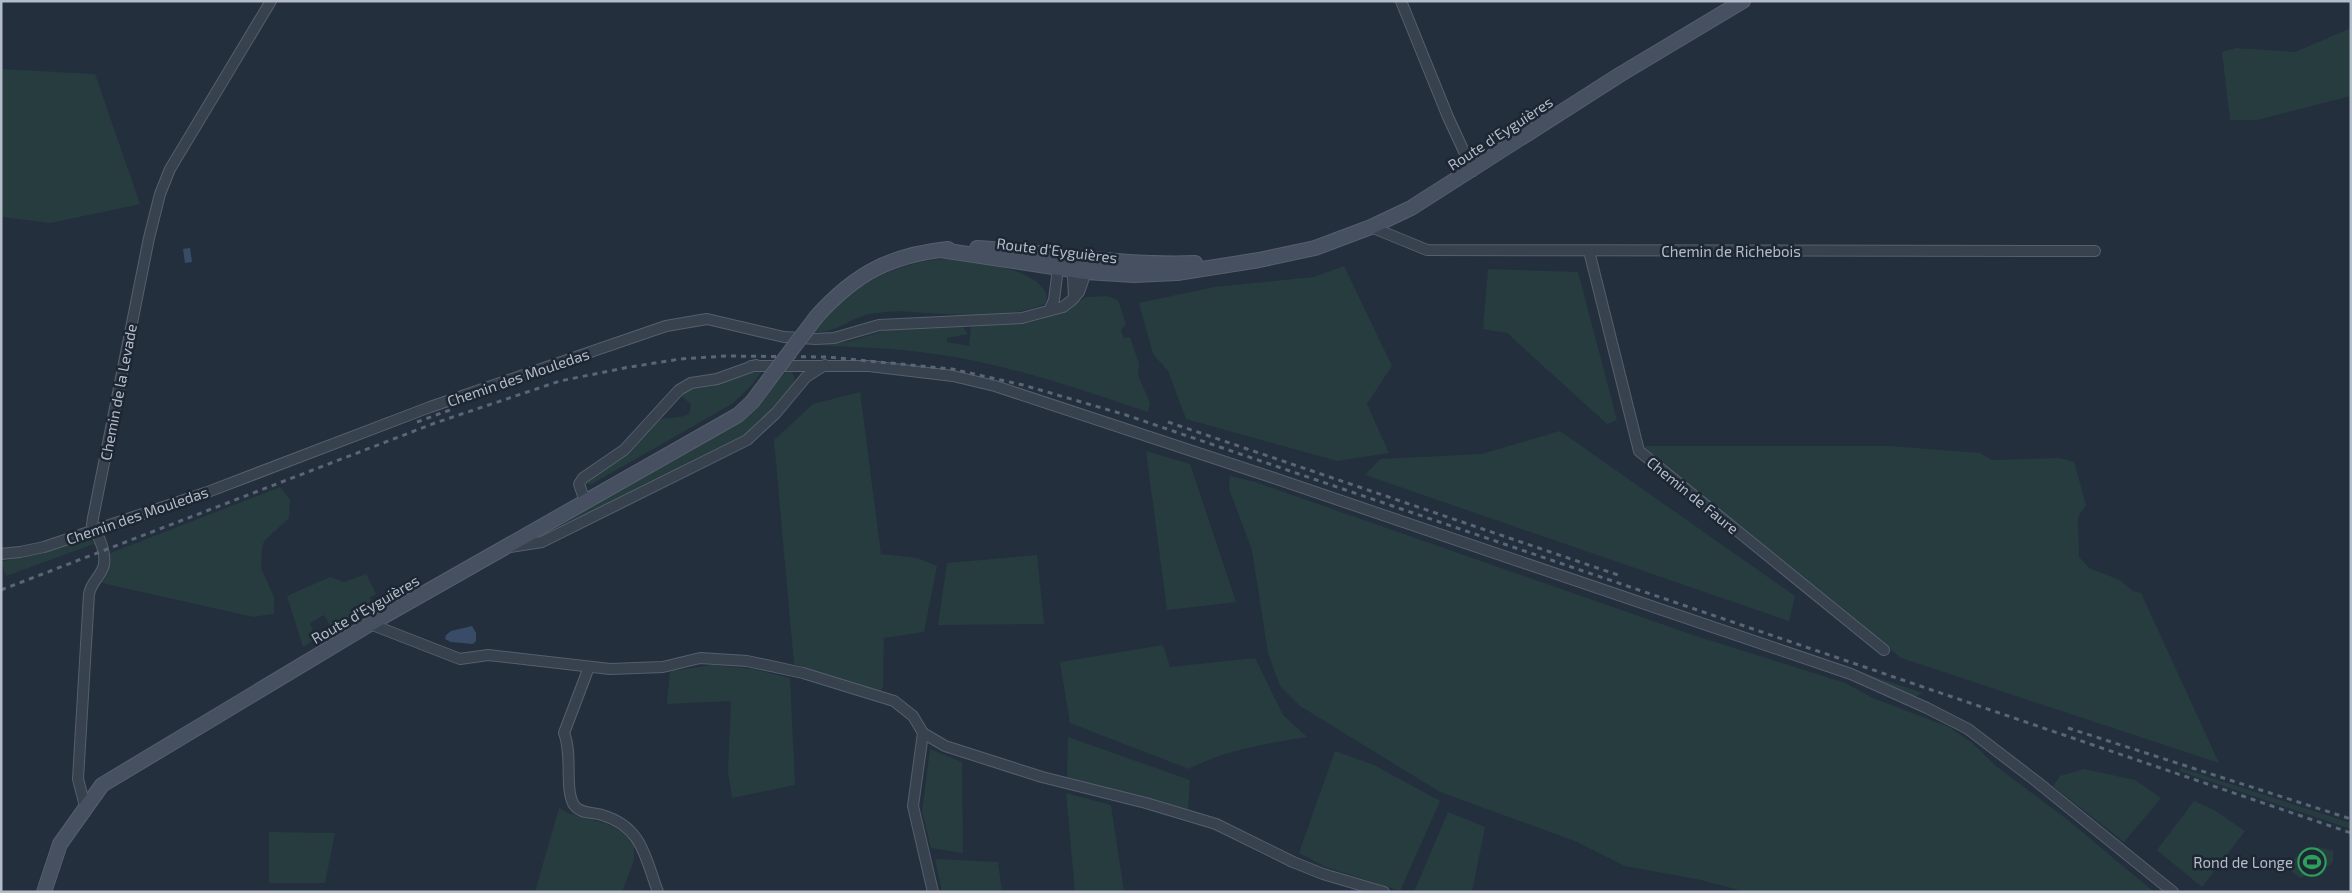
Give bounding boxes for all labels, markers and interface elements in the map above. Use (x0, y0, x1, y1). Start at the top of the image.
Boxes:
street label: Route d'Eyguières (1444, 92, 1556, 174)
street label: Route d'Eyguières (996, 234, 1118, 266)
street label: Chemin de Richebois (1661, 242, 1801, 260)
street label: Chemin de la Levade (96, 322, 140, 462)
street label: Chemin des Mouledas (445, 344, 591, 410)
street label: Chemin de Faure (1644, 453, 1742, 537)
street label: Chemin des Mouledas (64, 482, 210, 548)
street label: Route d'Eyguières (308, 571, 422, 647)
sports icon: Rond de Longe (2297, 847, 2327, 877)
place label: Rond de Longe (2193, 853, 2293, 871)

